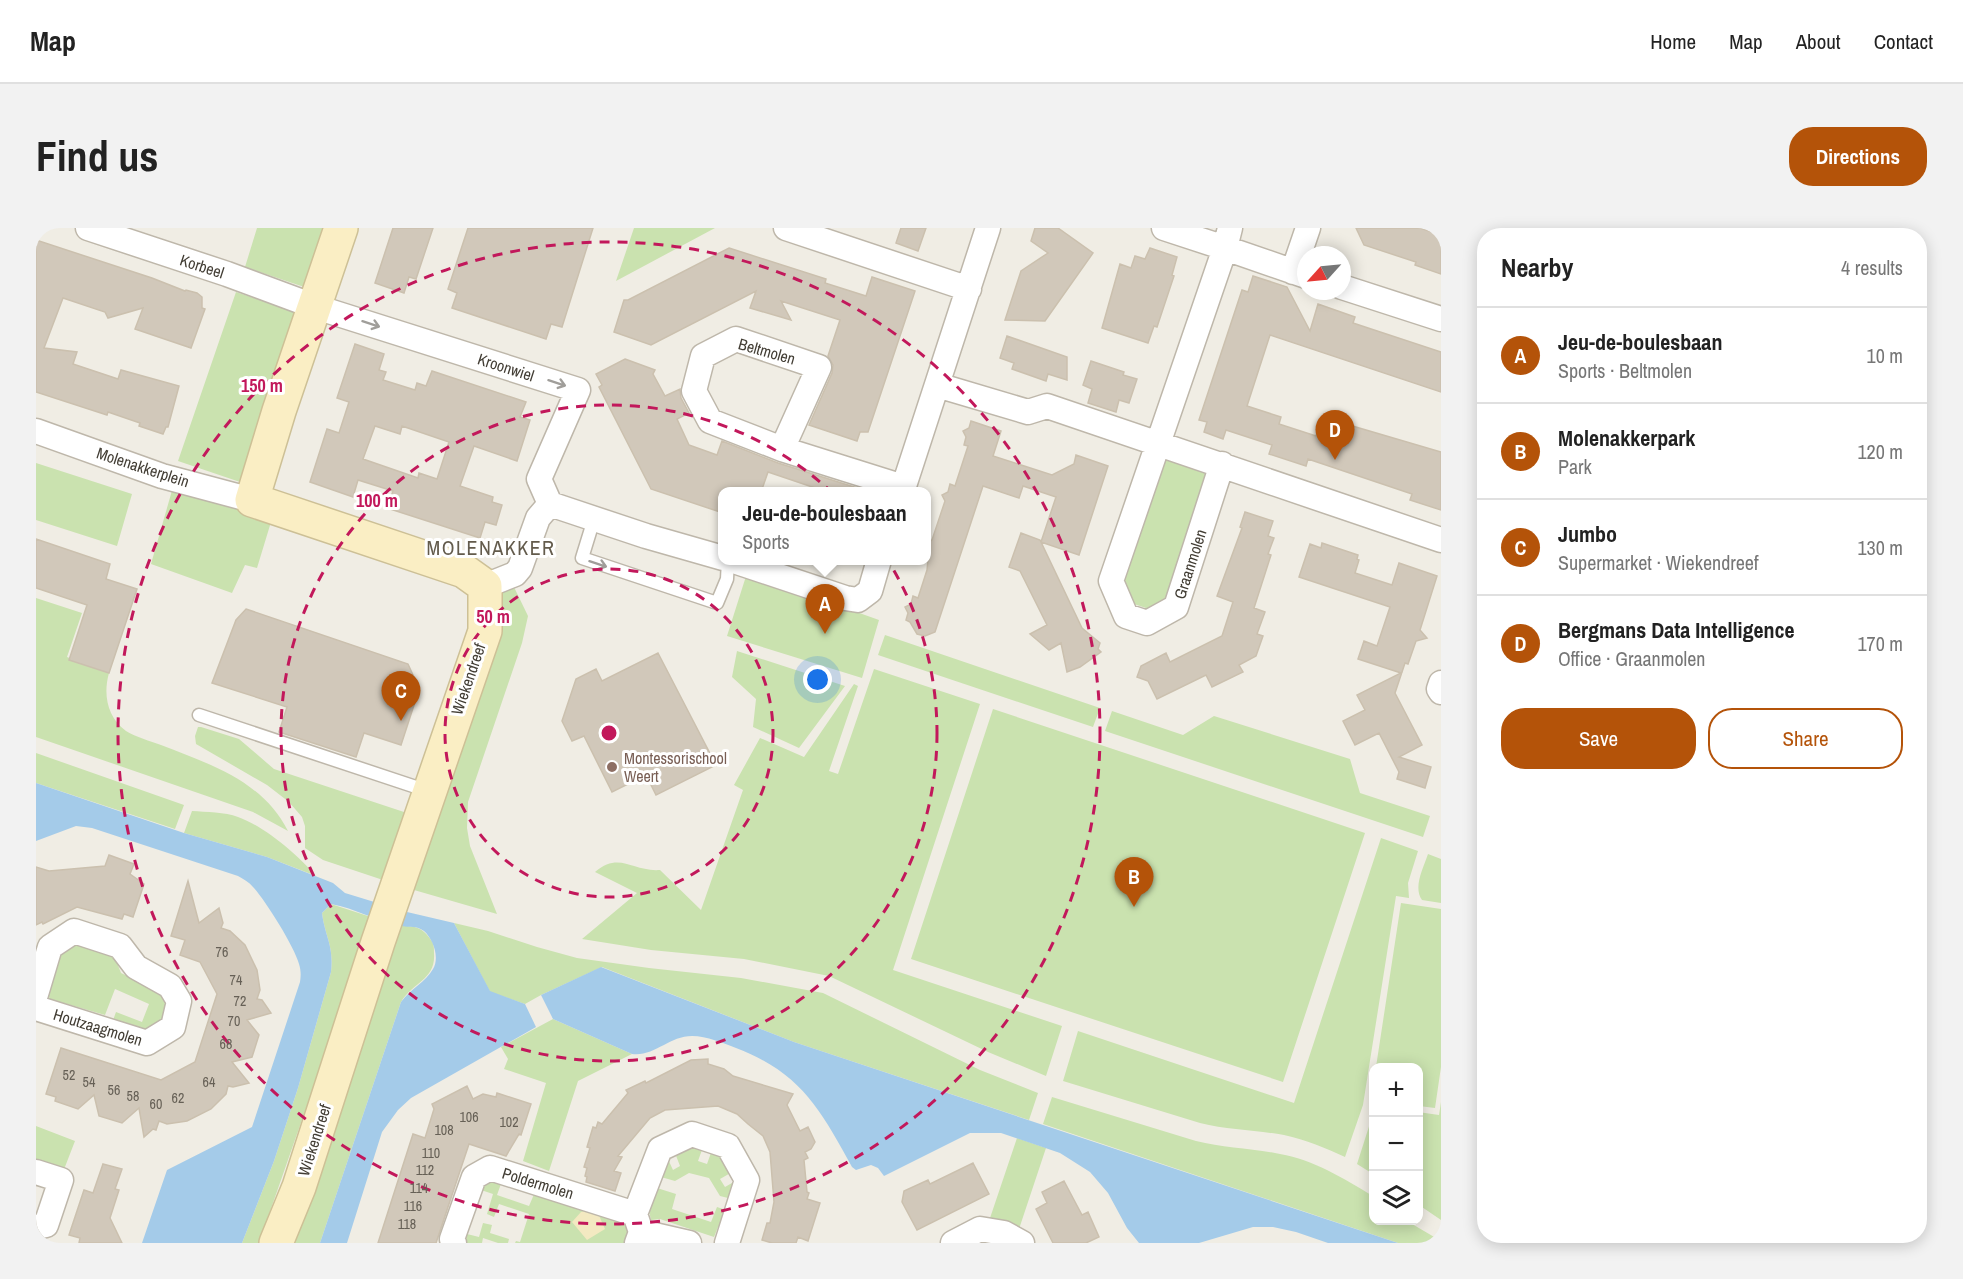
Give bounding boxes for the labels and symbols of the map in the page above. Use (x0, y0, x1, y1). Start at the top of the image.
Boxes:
north arrow (1297, 246, 1351, 300)
street label: Korbeel (177, 249, 227, 283)
one-way arrow (361, 319, 380, 330)
street label: Beltmolen (736, 332, 798, 370)
street label: Kroonwiel (475, 348, 537, 387)
text: 150 m (241, 373, 283, 398)
one-way arrow (547, 379, 566, 390)
pin: D (1316, 410, 1354, 460)
street label: Molenakkerplein (94, 442, 192, 492)
text: 100 m (356, 488, 398, 513)
street label: Graanmolen (1168, 526, 1212, 602)
district label: MOLENAKKER (427, 534, 555, 561)
one-way arrow (588, 559, 607, 570)
pin: A (806, 584, 844, 634)
text: 50 m (476, 604, 510, 629)
street label: Wiekendreef (445, 640, 491, 718)
your location (803, 665, 832, 694)
pin: C (382, 672, 421, 721)
centre of rings (599, 723, 619, 743)
place label: Montessorischool Weert (624, 747, 727, 787)
marker: Montessorischool Weert (605, 760, 619, 774)
pin: B (1114, 858, 1154, 907)
house number: 76 (216, 943, 228, 961)
house number: 74 (230, 971, 243, 989)
house number: 72 (234, 992, 246, 1010)
street label: Houtzaagmolen (51, 1003, 145, 1051)
house number: 70 (228, 1012, 240, 1030)
house number: 68 (220, 1035, 232, 1053)
house number: 52 (63, 1066, 75, 1084)
house number: 54 (83, 1073, 96, 1091)
house number: 64 (203, 1073, 216, 1091)
house number: 56 (108, 1081, 120, 1099)
house number: 58 (127, 1087, 139, 1105)
house number: 62 (172, 1089, 184, 1107)
house number: 60 (150, 1095, 162, 1113)
street label: Wiekendreef (292, 1101, 336, 1179)
house number: 106 (459, 1108, 479, 1126)
house number: 102 (499, 1113, 519, 1131)
house number: 108 (434, 1121, 454, 1139)
house number: 110 (422, 1144, 440, 1162)
house number: 112 (416, 1161, 434, 1179)
street label: Poldermolen (500, 1162, 576, 1204)
house number: 114 (410, 1179, 429, 1197)
house number: 116 (404, 1197, 422, 1215)
house number: 118 (398, 1215, 416, 1233)

